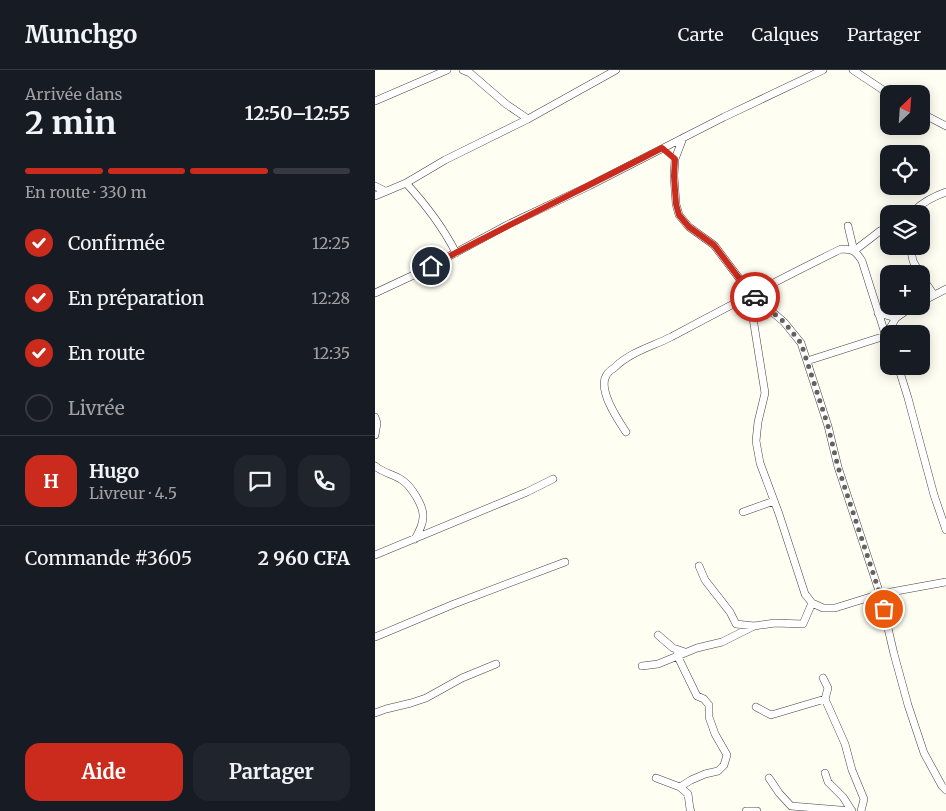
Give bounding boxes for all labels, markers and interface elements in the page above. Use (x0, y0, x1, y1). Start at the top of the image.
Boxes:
text: Munchgo (25, 19, 137, 50)
text: Carte (678, 23, 724, 46)
text: Calques (752, 23, 819, 46)
text: Partager (847, 23, 921, 46)
text: Arrivée dans (25, 84, 122, 104)
north arrow (880, 85, 930, 135)
map controls (880, 85, 930, 375)
text: 12:50–12:55 (245, 101, 350, 125)
text: 2 min (25, 103, 116, 143)
button: locate (880, 145, 930, 195)
text: En route · 330 m (25, 182, 147, 202)
button: layers (880, 205, 930, 255)
icon: check (25, 229, 53, 257)
text: Confirmée (68, 231, 165, 255)
text: 12:25 (312, 233, 350, 253)
pin (410, 245, 452, 287)
icon: home (417, 252, 445, 280)
button: + (880, 265, 930, 315)
courier (730, 272, 780, 322)
icon: car (741, 283, 769, 311)
icon: check (25, 284, 53, 312)
text: En préparation (68, 286, 204, 310)
text: 12:28 (311, 288, 350, 308)
button: − (880, 325, 930, 375)
icon: check (25, 339, 53, 367)
text: En route (68, 341, 145, 365)
text: 12:35 (313, 343, 350, 363)
text: Livrée (68, 396, 125, 420)
button: chat (234, 455, 286, 507)
button: phone (298, 455, 350, 507)
text: Hugo (89, 459, 139, 483)
text: H (43, 469, 59, 493)
text: Livreur · 4.5 (89, 483, 177, 503)
text: Commande #3605 (25, 546, 192, 570)
text: 2 960 CFA (258, 546, 350, 570)
pin (863, 588, 905, 630)
icon: bag (870, 595, 898, 623)
button: Aide (25, 743, 183, 801)
button: Partager (193, 743, 350, 801)

